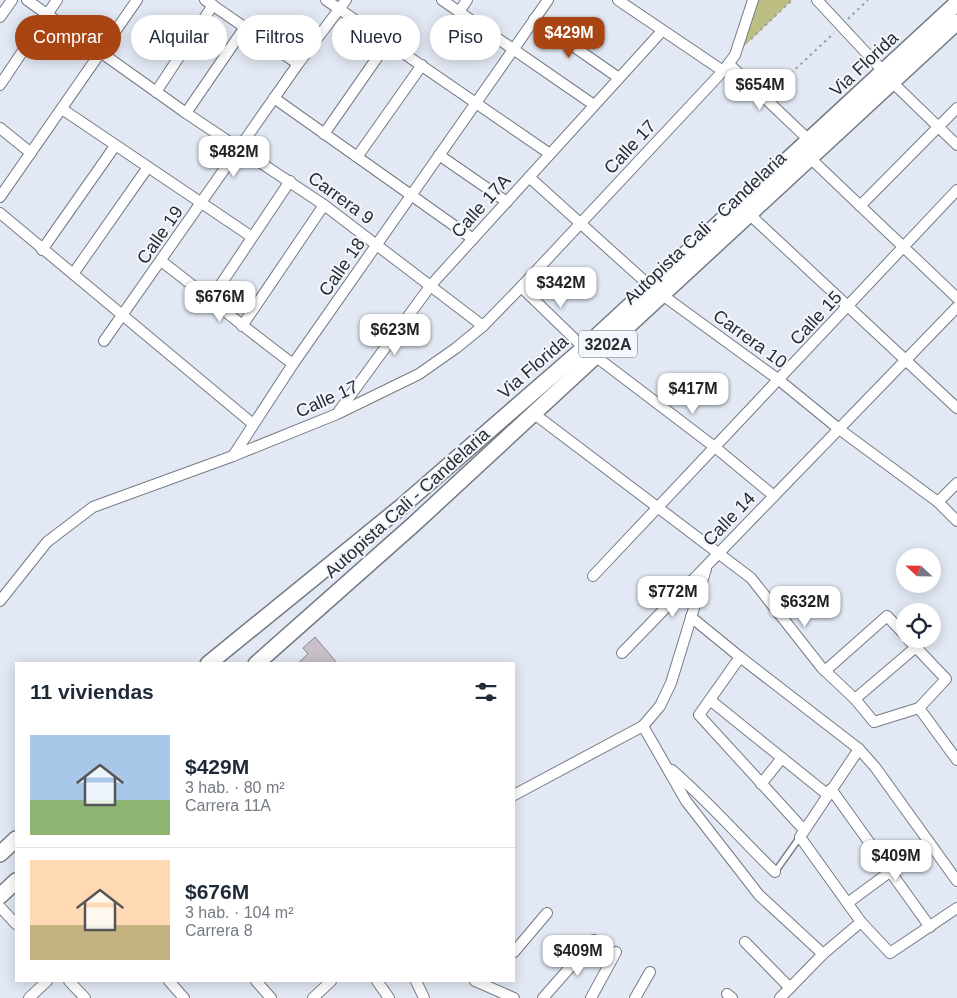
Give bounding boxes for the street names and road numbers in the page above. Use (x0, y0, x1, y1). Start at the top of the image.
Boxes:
street label: Via Florida (826, 27, 903, 101)
street label: Calle 17 (600, 116, 660, 178)
street label: Autopista Cali - Candelaria (620, 147, 791, 308)
street label: Carrera 9 (304, 168, 378, 228)
street label: Calle 17A (447, 170, 515, 242)
street label: Calle 19 (133, 202, 187, 268)
street label: Calle 18 (315, 234, 369, 300)
street label: Calle 15 (786, 287, 846, 349)
street label: Carrera 10 (709, 306, 791, 372)
road number: 3202A (579, 330, 637, 358)
street label: Via Florida (494, 331, 573, 403)
street label: Calle 17 (293, 376, 361, 422)
street label: Autopista Cali - Candelaria (321, 423, 494, 582)
street label: Calle 14 (699, 488, 759, 550)

